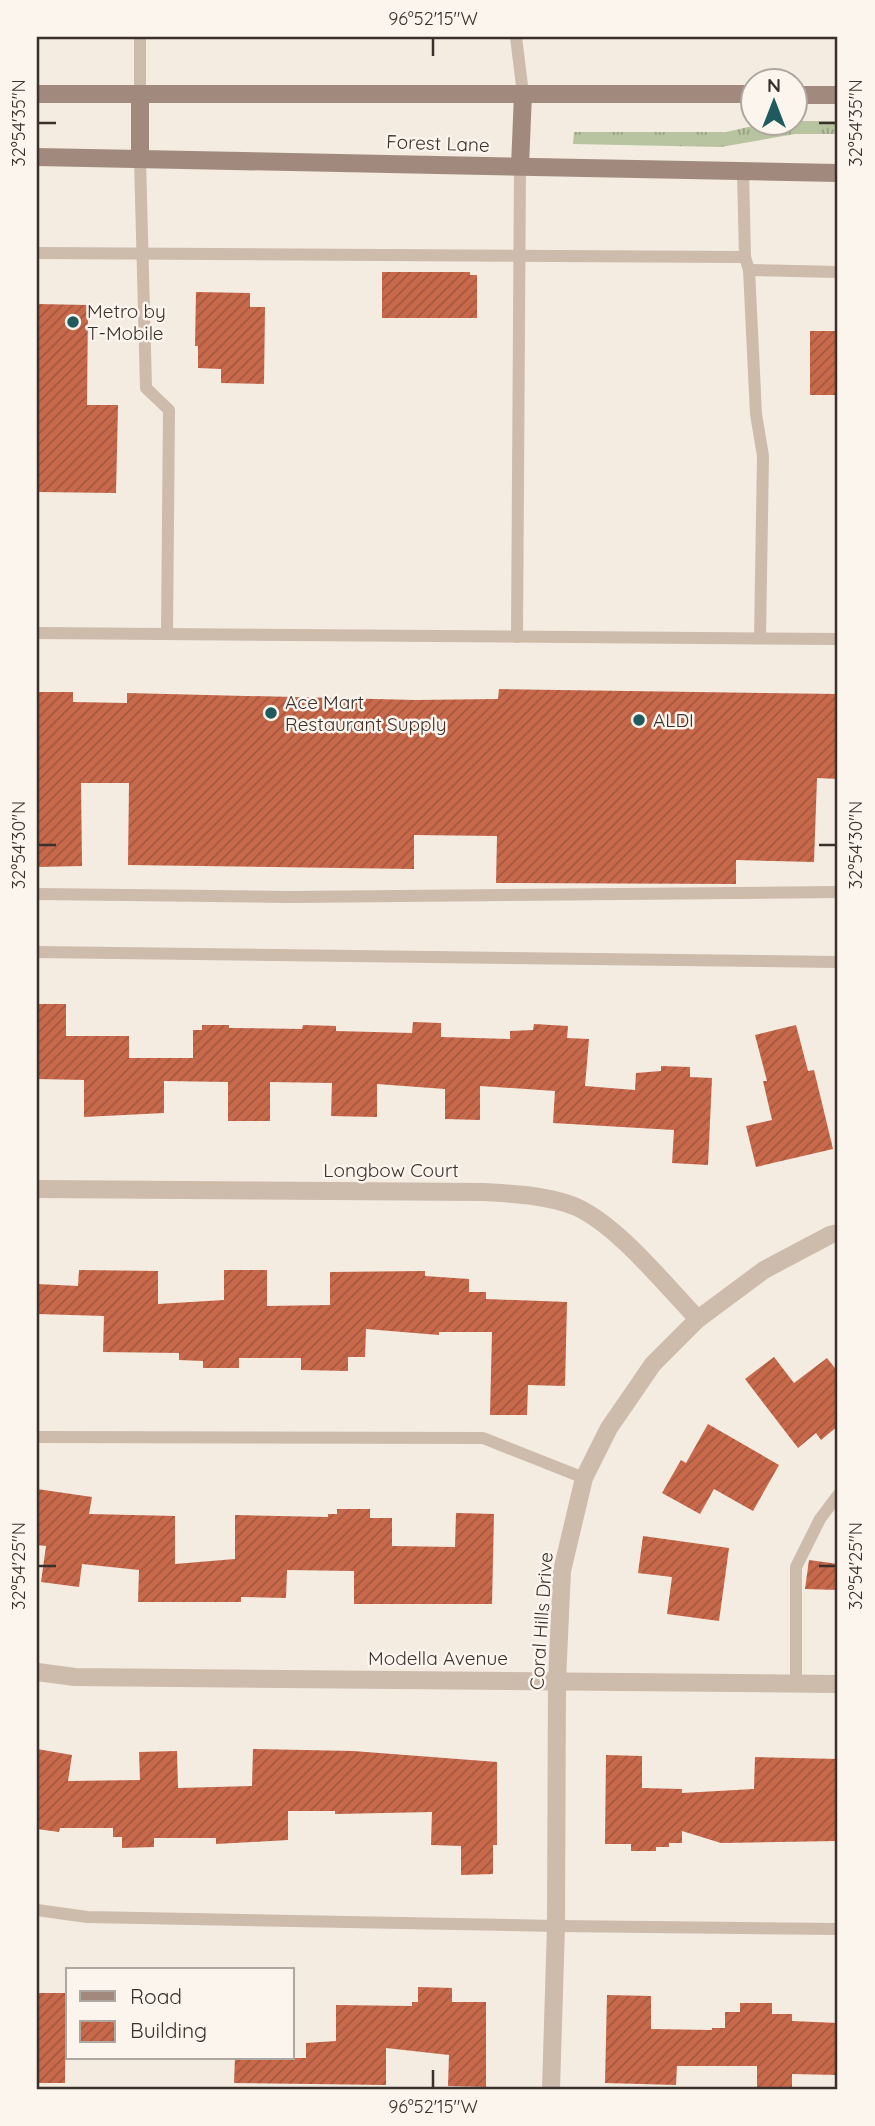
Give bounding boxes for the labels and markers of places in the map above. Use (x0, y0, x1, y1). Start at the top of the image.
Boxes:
place label: Metro by T-Mobile (87, 299, 166, 345)
marker: Metro by T-Mobile (65, 314, 81, 330)
place label: Ace Mart Restaurant Supply (285, 690, 446, 736)
marker: Ace Mart Restaurant Supply (263, 705, 279, 721)
place label: ALDI (653, 708, 694, 732)
marker: ALDI (631, 712, 647, 728)

